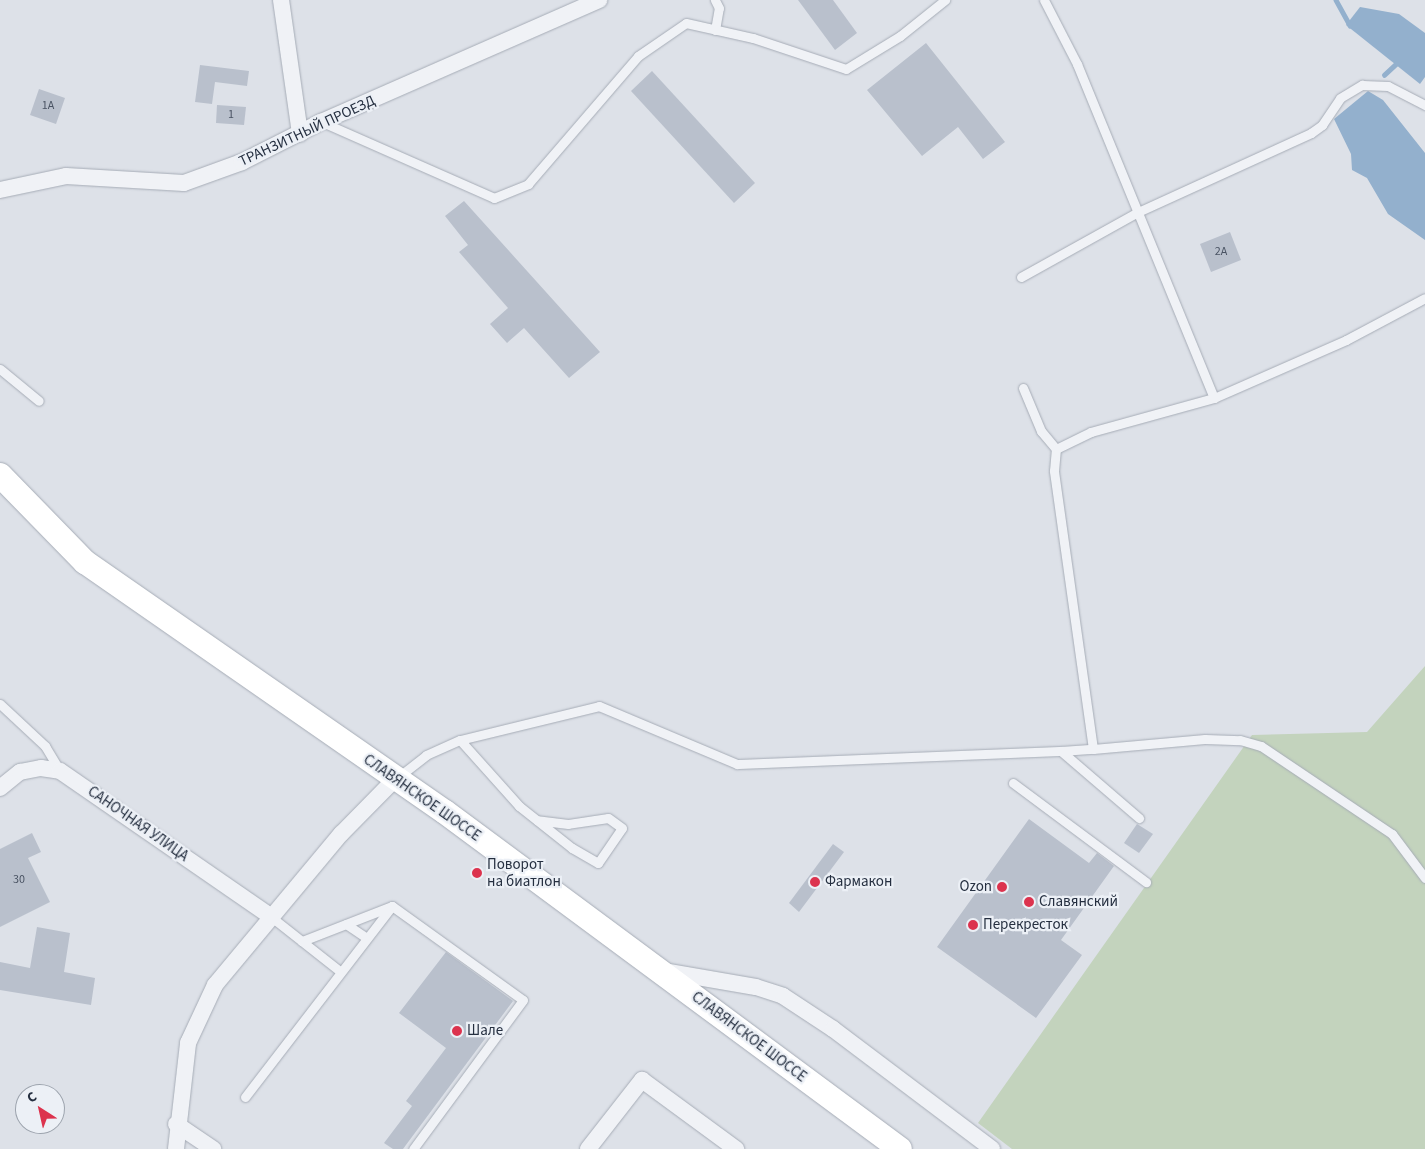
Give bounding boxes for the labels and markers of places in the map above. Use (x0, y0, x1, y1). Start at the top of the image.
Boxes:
place label: Поворот на биатлон (487, 855, 561, 890)
marker: Поворот на биатлон (471, 867, 483, 879)
place label: Фармакон (825, 873, 892, 891)
marker: Фармакон (809, 876, 821, 888)
place label: Ozon (960, 878, 992, 896)
marker: Ozon (996, 881, 1008, 893)
place label: Славянский (1039, 893, 1118, 911)
marker: Славянский (1023, 896, 1035, 908)
place label: Перекресток (983, 916, 1068, 934)
marker: Перекресток (967, 919, 979, 931)
place label: Шале (467, 1022, 503, 1040)
marker: Шале (451, 1025, 463, 1037)

